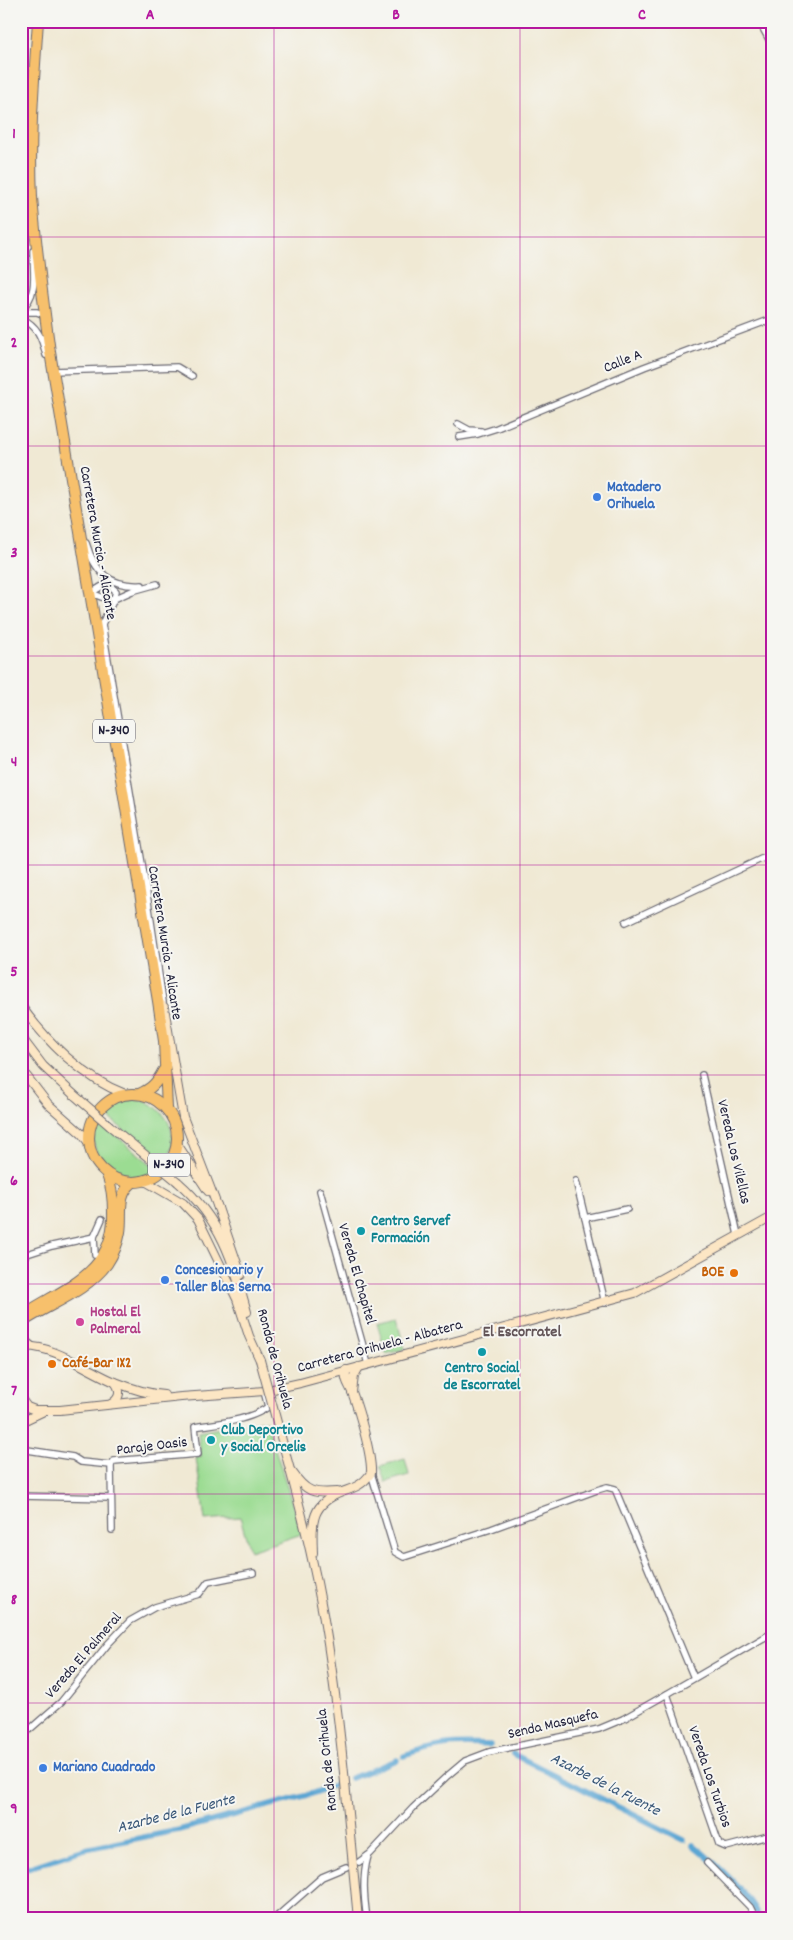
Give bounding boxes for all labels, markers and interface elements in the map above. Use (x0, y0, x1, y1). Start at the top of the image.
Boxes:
text: A (146, 4, 155, 27)
text: B (392, 4, 400, 27)
text: C (638, 4, 646, 27)
text: 1 (12, 123, 16, 146)
text: 2 (11, 332, 18, 355)
street label: Calle A (600, 344, 646, 380)
street label: Carretera Murcia - Alicante (73, 464, 121, 622)
place label: Matadero Orihuela (607, 477, 662, 516)
marker: Matadero Orihuela (591, 491, 603, 503)
text: 3 (10, 542, 18, 565)
road number: N-340 (93, 719, 135, 742)
text: 4 (11, 751, 17, 774)
street label: Carretera Murcia - Alicante (141, 864, 187, 1022)
text: 5 (10, 961, 18, 984)
street label: Vereda Los Vilellas (710, 1098, 756, 1206)
road number: N-340 (148, 1154, 190, 1176)
text: 6 (10, 1170, 18, 1193)
place label: Centro Servef Formación (371, 1211, 451, 1250)
street label: Vereda El Chapitel (331, 1221, 381, 1327)
marker: Centro Servef Formación (355, 1225, 367, 1237)
place label: Concesionario y Taller Blas Serna (175, 1260, 272, 1299)
place label: BOE (701, 1262, 724, 1284)
marker: BOE (728, 1267, 740, 1279)
marker: Concesionario y Taller Blas Serna (159, 1274, 171, 1286)
place label: Hostal El Palmeral (90, 1302, 141, 1341)
street label: Ronda de Orihuela (250, 1306, 298, 1412)
street label: Carretera Orihuela - Albatera (295, 1314, 466, 1380)
marker: Hostal El Palmeral (74, 1316, 86, 1328)
district label: El Escorratel (483, 1321, 561, 1344)
marker: Centro Social de Escorratel (476, 1346, 488, 1358)
place label: Café-Bar 1X2 (62, 1353, 132, 1375)
marker: Café-Bar 1X2 (46, 1358, 58, 1370)
place label: Centro Social de Escorratel (444, 1358, 521, 1397)
text: 7 (11, 1380, 17, 1403)
place label: Club Deportivo y Social Orcelis (221, 1420, 306, 1459)
street label: Paraje Oasis (115, 1432, 189, 1462)
marker: Club Deportivo y Social Orcelis (205, 1434, 217, 1446)
text: 8 (11, 1589, 18, 1612)
street label: Vereda El Palmeral (40, 1608, 128, 1704)
street label: Senda Masquefa (506, 1704, 601, 1746)
street label: Ronda de Orihuela (312, 1707, 344, 1812)
street label: Vereda Los Turbios (681, 1723, 737, 1831)
water label: Azarbe de la Fuente (546, 1747, 665, 1823)
place label: Mariano Cuadrado (53, 1757, 156, 1779)
marker: Mariano Cuadrado (37, 1762, 49, 1774)
water label: Azarbe de la Fuente (115, 1788, 238, 1840)
text: 9 (10, 1798, 18, 1821)

